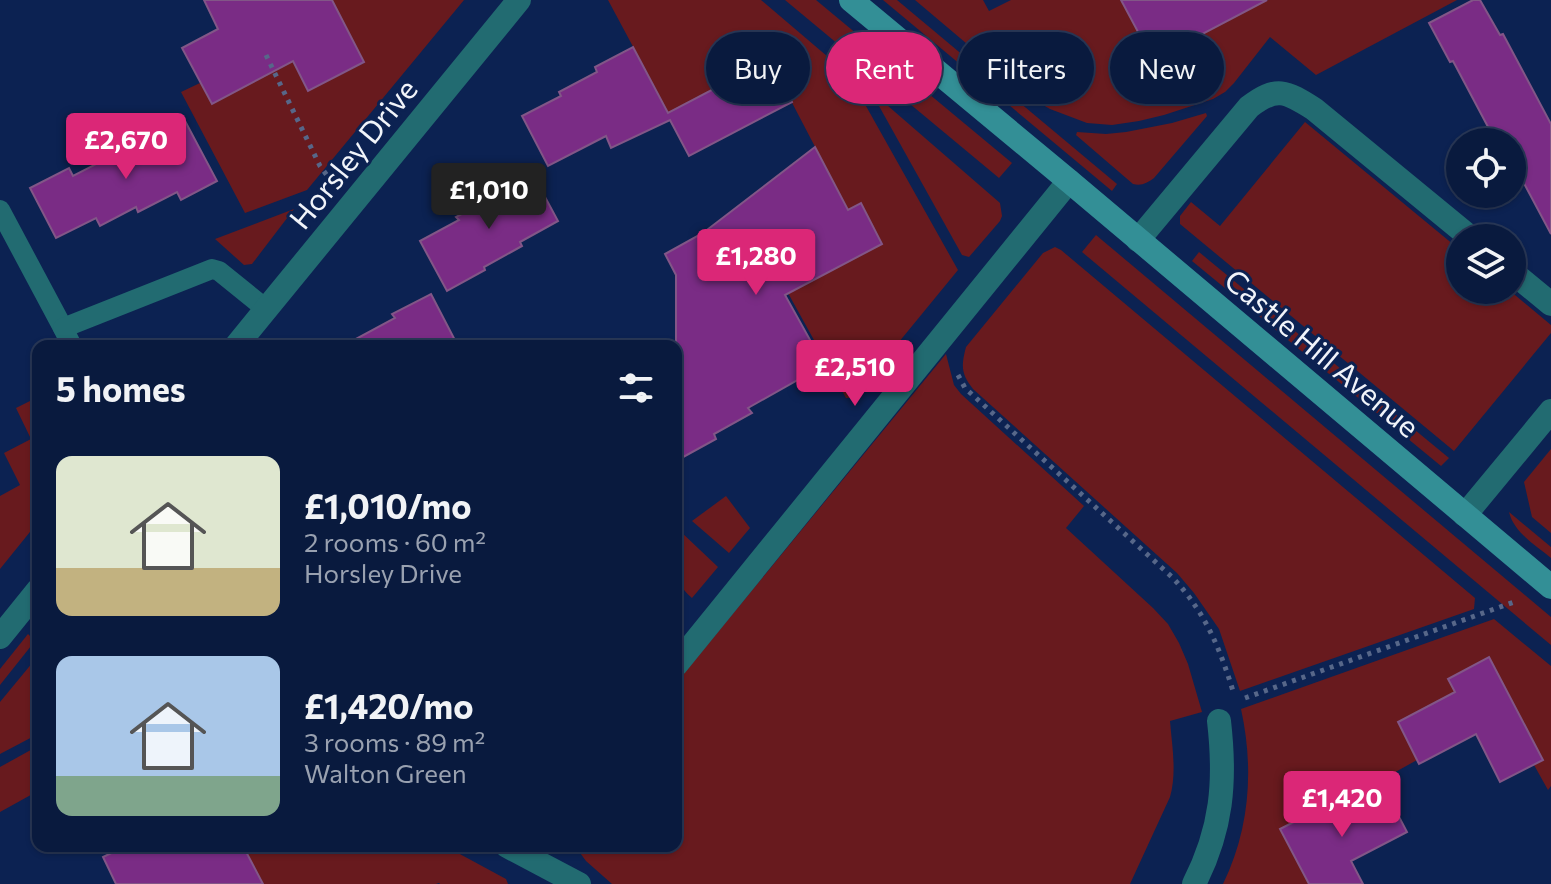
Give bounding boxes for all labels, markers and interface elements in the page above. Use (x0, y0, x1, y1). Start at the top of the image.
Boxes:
chip: Buy (706, 32, 810, 104)
chip: Rent (826, 32, 942, 104)
chip: Filters (958, 32, 1094, 104)
chip: New (1110, 32, 1224, 104)
street label: Horsley Drive (280, 71, 424, 235)
pin: £2,670 (61, 113, 191, 181)
text: £2,670 (84, 123, 168, 154)
map controls (1446, 128, 1526, 304)
button: locate (1446, 128, 1526, 208)
pin: £1,010 (424, 163, 554, 231)
text: £1,010 (449, 173, 529, 204)
button: layers (1446, 224, 1526, 304)
pin: £1,280 (691, 229, 821, 297)
text: £1,280 (715, 239, 797, 270)
street label: Castle Hill Avenue (1218, 260, 1428, 444)
pin: £2,510 (790, 340, 920, 408)
text: £2,510 (814, 350, 896, 381)
icon: filters (614, 366, 658, 410)
text: 5 homes (56, 367, 186, 409)
text: £1,010/mo (304, 484, 472, 526)
icon: home (120, 488, 216, 584)
text: 2 rooms · 60 m² (304, 526, 486, 557)
text: Horsley Drive (304, 557, 462, 588)
text: £1,420/mo (304, 684, 473, 726)
icon: home (120, 688, 216, 784)
text: 3 rooms · 89 m² (304, 726, 485, 757)
text: Walton Green (304, 757, 467, 788)
pin: £1,420 (1277, 771, 1407, 839)
text: £1,420 (1302, 781, 1382, 812)

